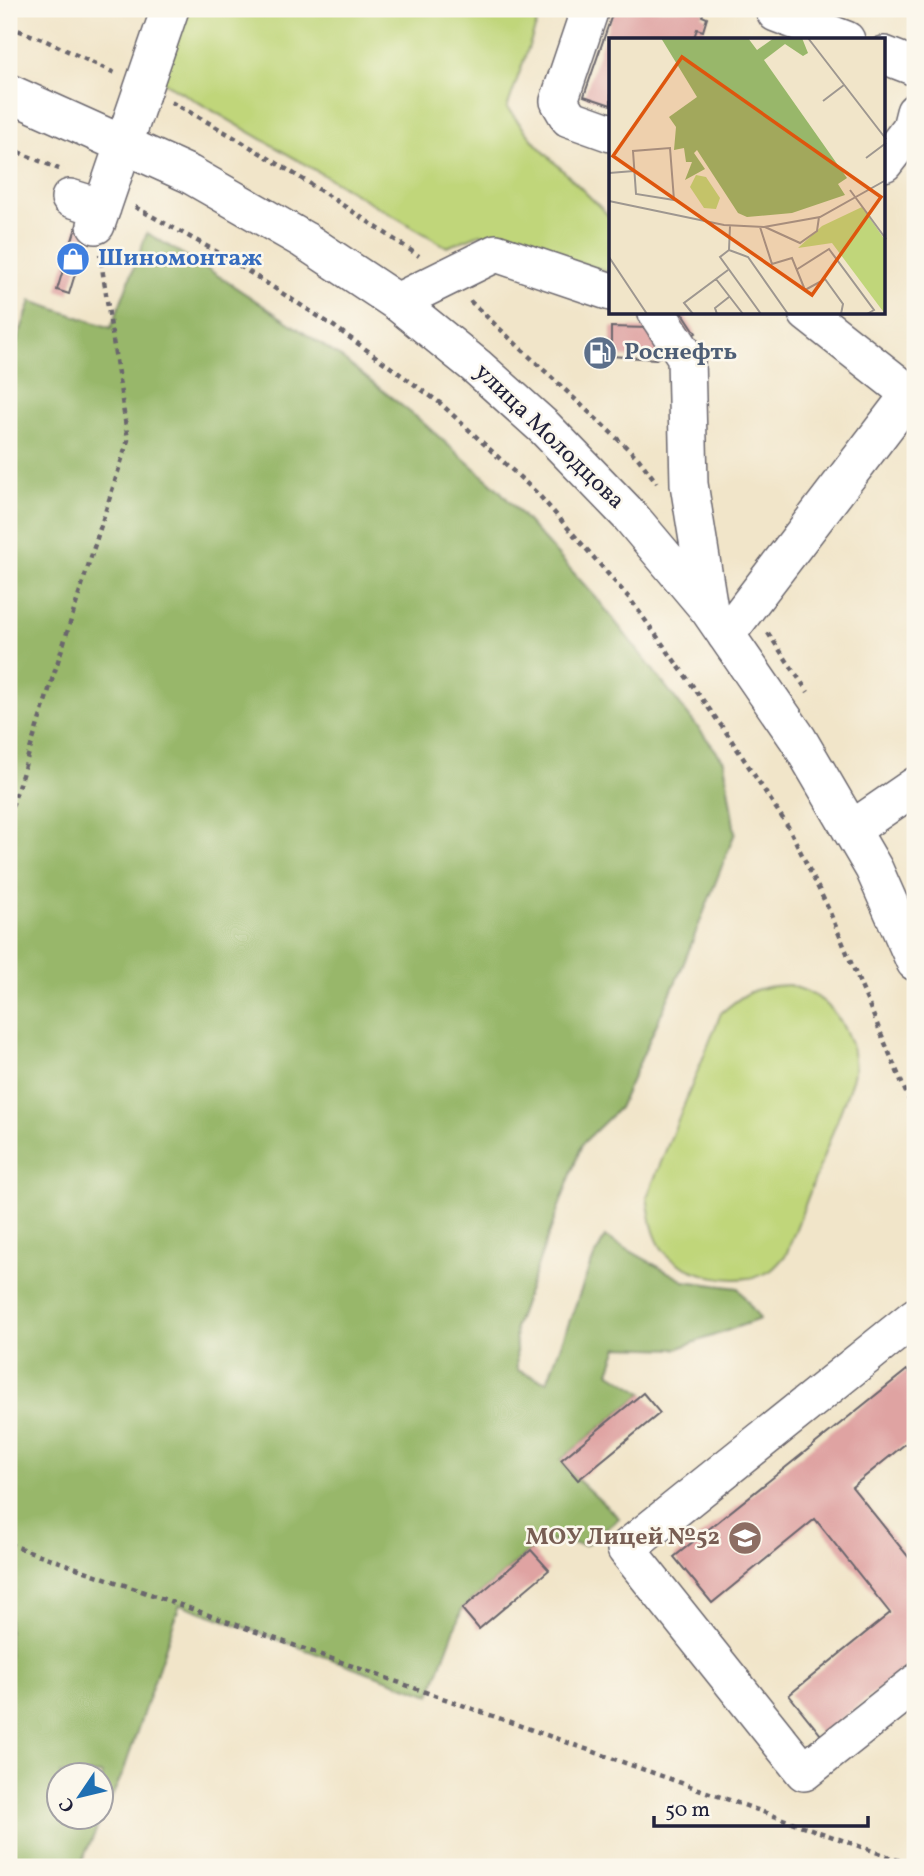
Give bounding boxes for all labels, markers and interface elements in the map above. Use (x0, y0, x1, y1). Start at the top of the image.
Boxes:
inset map (609, 38, 886, 315)
shop icon: Шиномонтаж (54, 240, 92, 278)
place label: Шиномонтаж (98, 242, 262, 276)
fuel station icon: Роснефть (581, 334, 619, 372)
place label: Роснефть (624, 336, 737, 370)
street label: улица Молодцова (466, 356, 632, 518)
school or university icon: МОУ Лицей №52 (726, 1519, 764, 1557)
place label: МОУ Лицей №52 (525, 1521, 720, 1555)
north arrow (46, 1760, 116, 1830)
scale bar (654, 1785, 868, 1829)
text: С (54, 1792, 82, 1817)
text: 50 m (665, 1796, 710, 1825)

